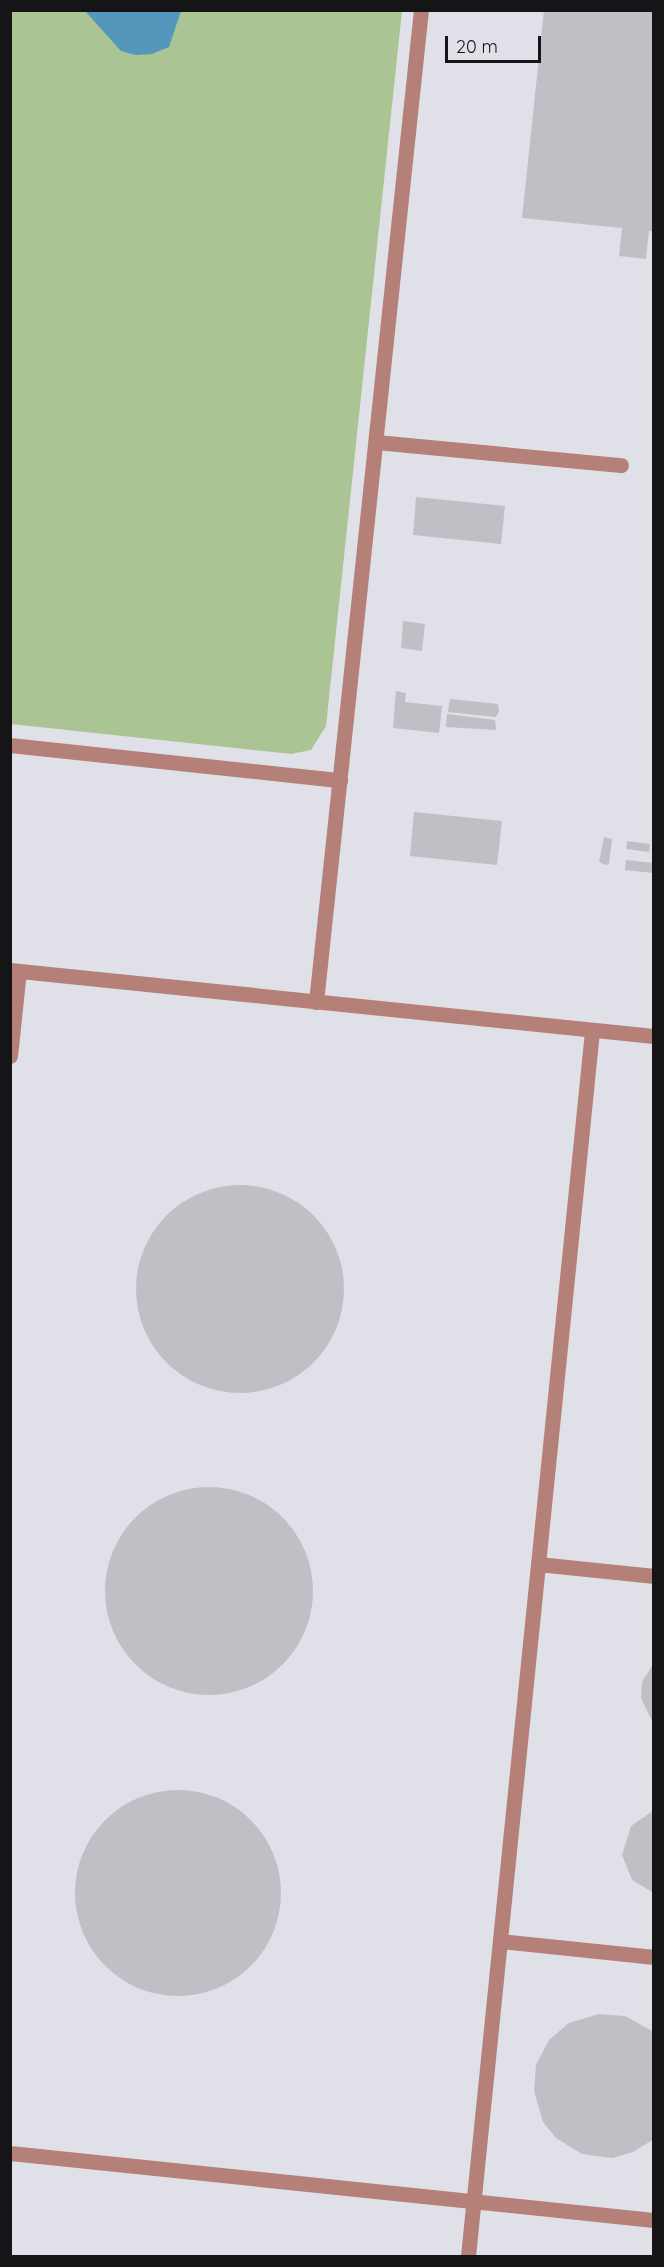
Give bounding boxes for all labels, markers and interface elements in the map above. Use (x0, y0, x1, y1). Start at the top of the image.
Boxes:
scale bar (448, 24, 544, 62)
text: 20 m (456, 35, 498, 58)

